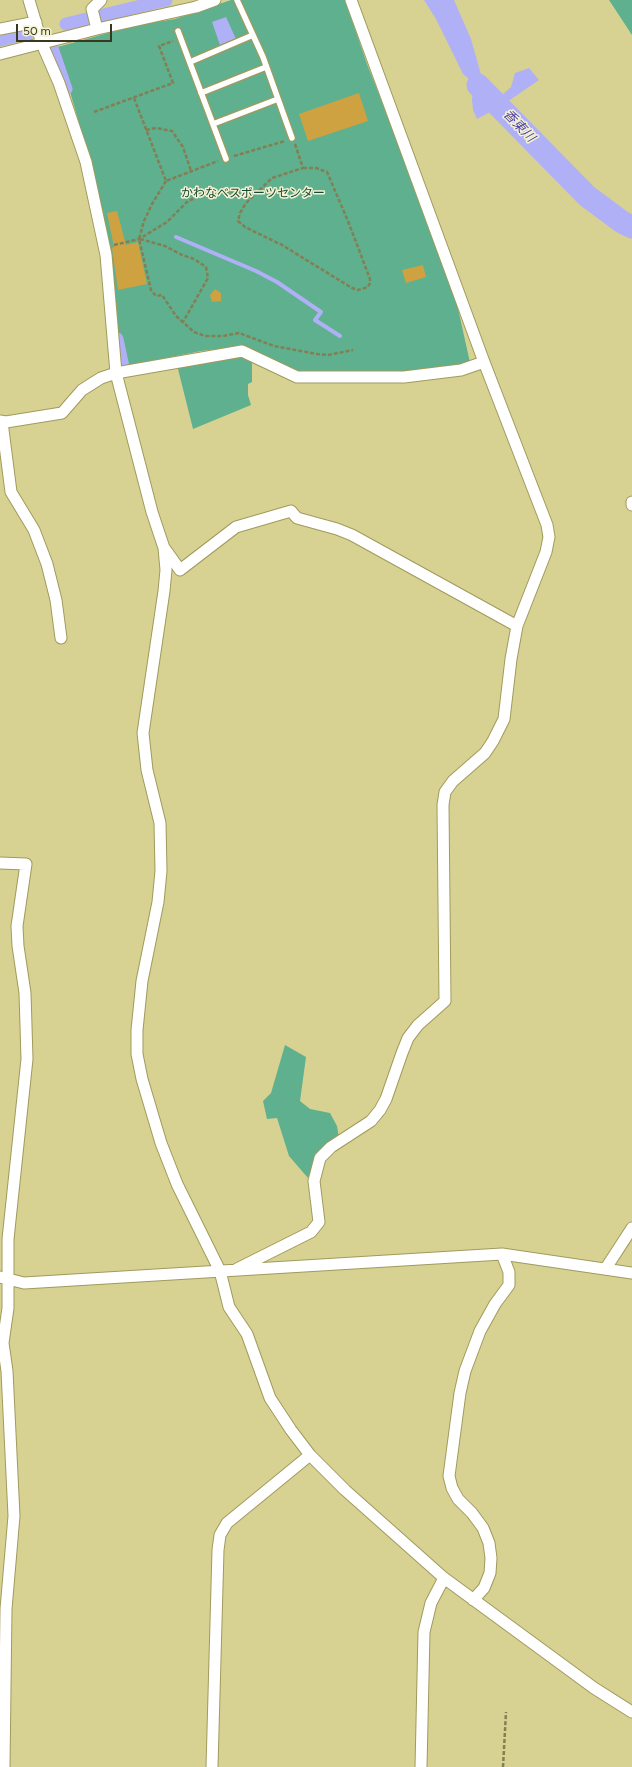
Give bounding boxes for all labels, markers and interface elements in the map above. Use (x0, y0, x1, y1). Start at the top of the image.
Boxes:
scale bar (18, 16, 114, 42)
text: 50 m (23, 24, 51, 38)
water label: 香東川 (500, 107, 538, 145)
park label: かわなべスポーツセンター (181, 186, 325, 200)

